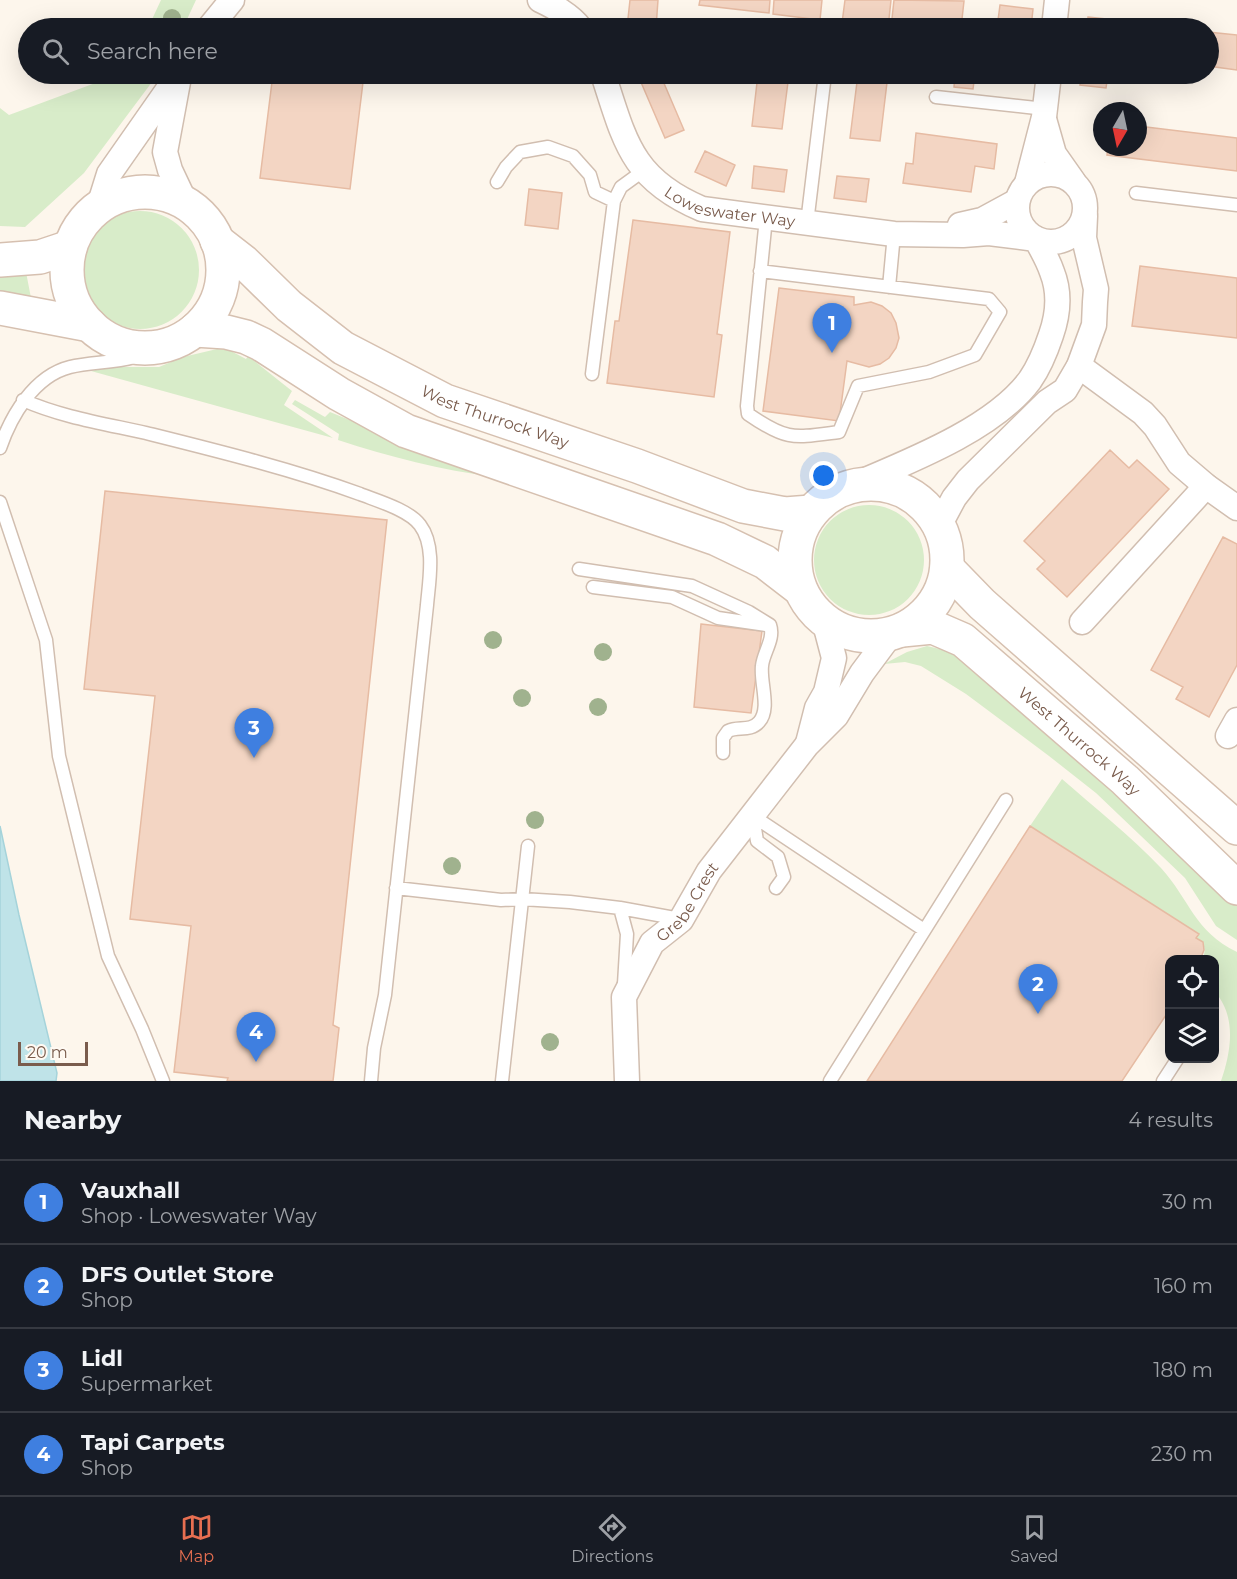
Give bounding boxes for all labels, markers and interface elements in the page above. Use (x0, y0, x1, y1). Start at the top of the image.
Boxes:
search box (18, 18, 1219, 84)
icon: search (39, 35, 72, 68)
text: Search here (87, 38, 218, 65)
north arrow (1093, 102, 1147, 156)
street label: Loweswater Way (661, 182, 797, 231)
pin: 1 (812, 304, 852, 353)
street label: West Thurrock Way (418, 381, 572, 452)
your location (809, 461, 838, 490)
street label: West Thurrock Way (1014, 683, 1145, 800)
pin: 3 (234, 708, 274, 758)
street label: Grebe Crest (652, 858, 722, 946)
map controls (1165, 955, 1219, 1063)
button: locate (1165, 955, 1219, 1009)
pin: 2 (1018, 964, 1058, 1014)
button: layers (1165, 1009, 1219, 1063)
pin: 4 (236, 1012, 276, 1062)
scale bar (18, 1039, 88, 1066)
text: 20 m (27, 1043, 68, 1062)
text: Nearby (24, 1104, 121, 1136)
text: 4 results (1128, 1108, 1213, 1132)
text: Vauxhall (81, 1177, 180, 1204)
text: 1 (40, 1190, 47, 1214)
text: 30 m (1162, 1190, 1213, 1214)
text: Shop · Loweswater Way (81, 1204, 317, 1228)
text: DFS Outlet Store (81, 1261, 274, 1288)
text: 2 (38, 1274, 49, 1298)
text: 160 m (1154, 1274, 1213, 1298)
text: Shop (81, 1288, 133, 1312)
text: Lidl (81, 1345, 123, 1372)
text: 3 (38, 1358, 49, 1382)
text: 180 m (1153, 1358, 1213, 1382)
text: Supermarket (81, 1372, 213, 1396)
text: Tapi Carpets (81, 1429, 225, 1456)
text: 4 (37, 1442, 50, 1466)
text: 230 m (1151, 1442, 1213, 1466)
text: Shop (81, 1456, 133, 1480)
tab: Map (179, 1511, 214, 1566)
tab: Directions (571, 1511, 653, 1566)
tab: Saved (1010, 1511, 1058, 1566)

